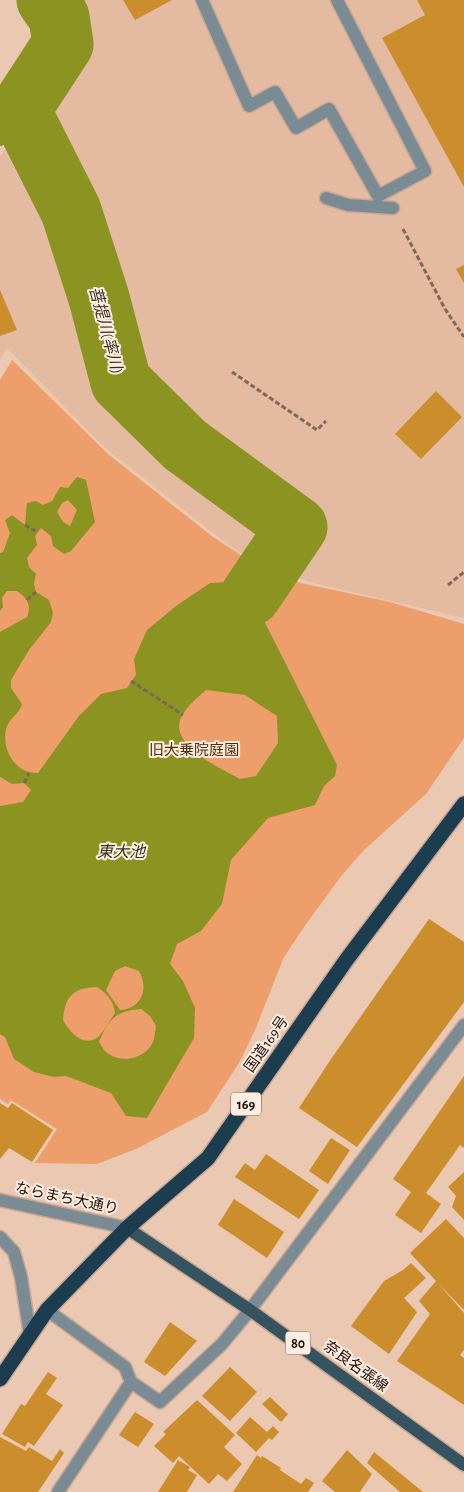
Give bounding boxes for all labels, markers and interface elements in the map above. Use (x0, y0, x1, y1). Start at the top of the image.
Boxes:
water label: 菩提川(率川) (87, 285, 126, 376)
park label: 旧大乗院庭園 (149, 742, 239, 758)
water label: 東大池 (97, 843, 147, 860)
street label: 国道169号 (241, 1013, 291, 1075)
road number: 169 (231, 1092, 261, 1116)
street label: ならまち大通り (14, 1179, 120, 1217)
road number: 80 (286, 1332, 310, 1355)
street label: 奈良名張線 (321, 1337, 391, 1395)

